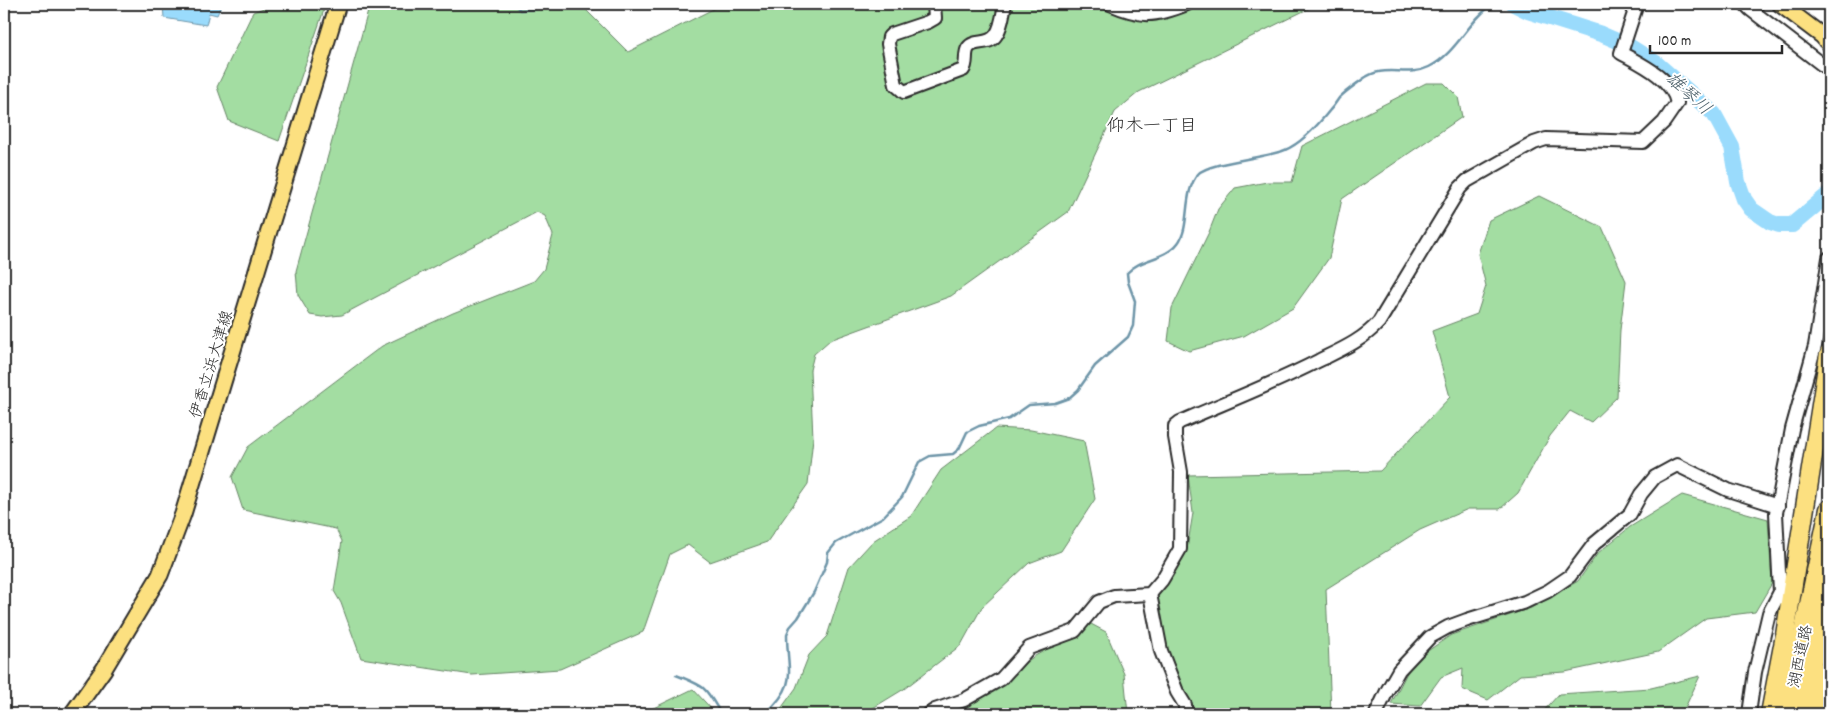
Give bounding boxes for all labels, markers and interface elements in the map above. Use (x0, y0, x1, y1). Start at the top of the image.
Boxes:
scale bar (1650, 22, 1783, 54)
text: 100 m (1658, 31, 1691, 53)
water label: 雄琴川 (1659, 68, 1716, 122)
district label: 仰木一丁目 (1107, 115, 1197, 140)
street label: 伊香立浜大津線 (185, 308, 240, 422)
street label: 湖西道路 (1784, 623, 1819, 690)

